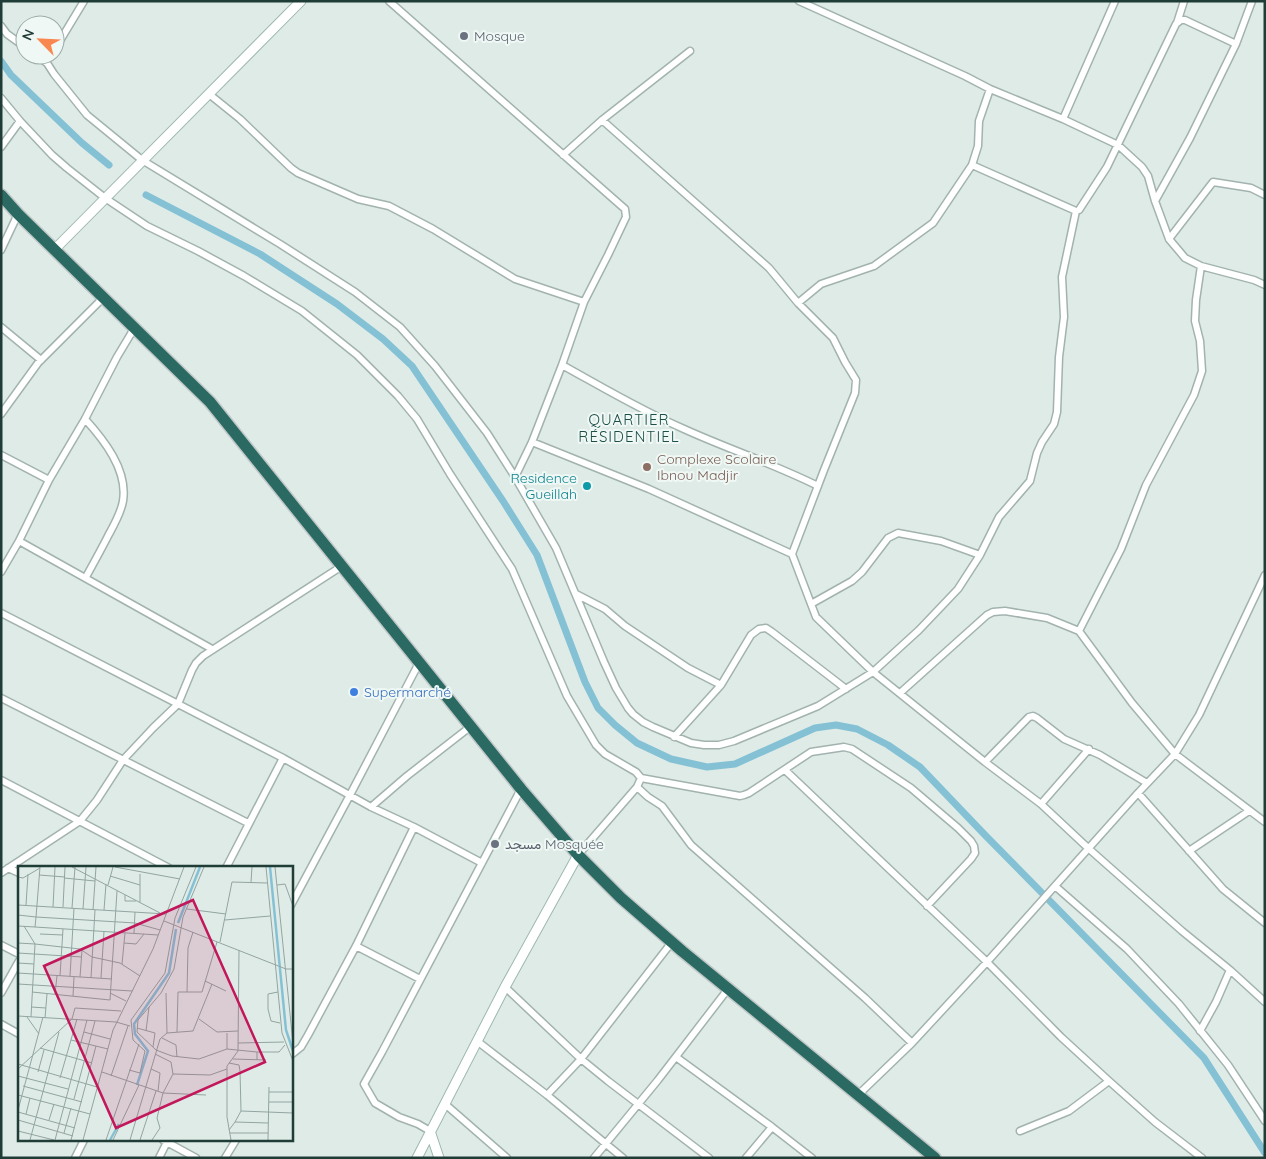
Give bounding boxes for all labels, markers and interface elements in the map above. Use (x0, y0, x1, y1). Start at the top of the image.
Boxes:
north arrow (15, 15, 65, 65)
text: N (18, 26, 38, 43)
place label: Mosque (474, 27, 525, 45)
marker: Mosque (458, 30, 470, 42)
district label: QUARTIER RÉSIDENTIEL (578, 410, 680, 446)
place label: Complexe Scolaire Ibnou Madjir (657, 450, 776, 484)
marker: Complexe Scolaire Ibnou Madjir (641, 461, 653, 473)
place label: Residence Gueillah (511, 469, 577, 503)
marker: Residence Gueillah (581, 480, 593, 492)
place label: Supermarché (364, 683, 451, 701)
marker: Supermarché (348, 686, 360, 698)
place label: مسجد Mosquée (505, 835, 604, 853)
marker: مسجد Mosquée (489, 838, 501, 850)
inset map (18, 866, 292, 1142)

